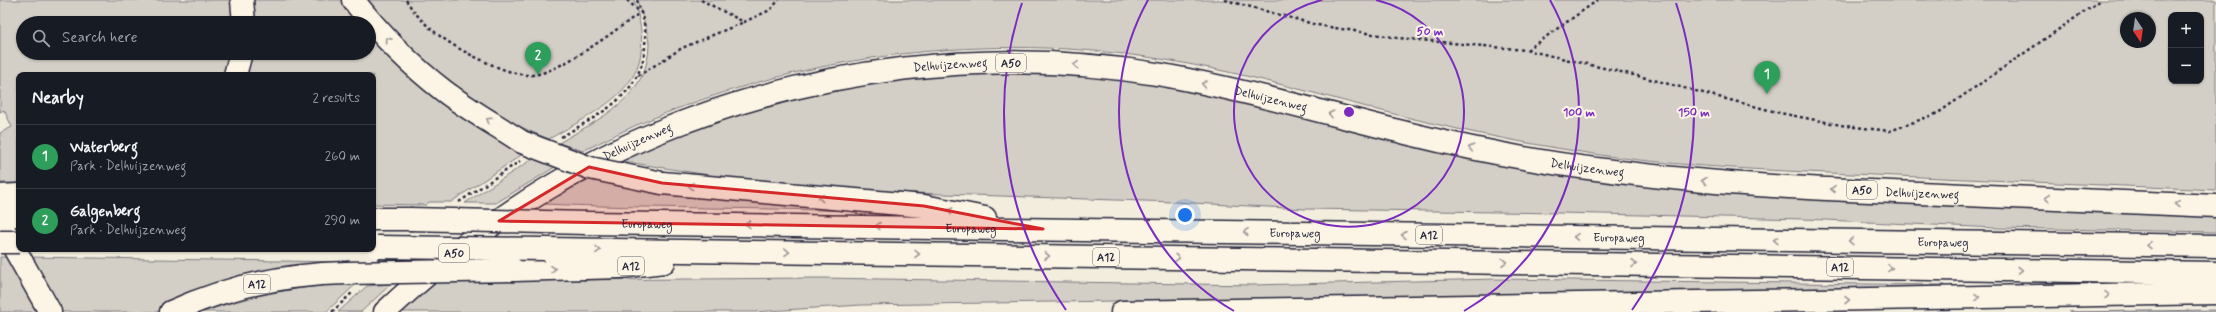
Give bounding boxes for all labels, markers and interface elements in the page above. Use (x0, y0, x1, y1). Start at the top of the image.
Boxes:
north arrow (2120, 12, 2156, 48)
map controls (2168, 12, 2204, 84)
button: + (2168, 12, 2204, 48)
search box (16, 16, 376, 60)
text: 50 m (1417, 24, 1444, 40)
icon: search (30, 27, 52, 49)
text: Search here (62, 28, 138, 48)
one-way arrow (385, 37, 392, 45)
pin: 2 (525, 42, 551, 75)
button: − (2168, 48, 2204, 84)
road number: A50 (996, 54, 1026, 72)
street label: Delhuijzenweg (912, 56, 988, 76)
one-way arrow (1073, 61, 1079, 69)
pin: 1 (1754, 61, 1780, 94)
one-way arrow (1201, 80, 1208, 88)
street label: Delhuijzenweg (1233, 83, 1309, 118)
text: Nearby (32, 87, 84, 109)
text: 2 results (313, 90, 360, 107)
centre of rings (1342, 105, 1356, 119)
text: 100 m (1563, 105, 1596, 121)
text: 150 m (1678, 105, 1710, 121)
one-way arrow (1328, 110, 1335, 119)
one-way arrow (486, 118, 493, 125)
street label: Delhuijzenweg (601, 120, 676, 165)
text: Waterberg (70, 138, 138, 158)
one-way arrow (1468, 144, 1474, 152)
text: 1 (42, 148, 48, 165)
text: 260 m (325, 148, 360, 165)
street label: Delhuijzenweg (1549, 156, 1625, 183)
text: Park · Delhuijzenweg (70, 158, 186, 175)
one-way arrow (1701, 177, 1707, 186)
road number: A50 (1847, 181, 1877, 199)
one-way arrow (688, 182, 694, 191)
one-way arrow (1830, 184, 1836, 193)
street label: Delhuijzenweg (1885, 185, 1960, 205)
one-way arrow (818, 193, 824, 202)
one-way arrow (2044, 194, 2050, 203)
one-way arrow (2174, 200, 2180, 208)
text: Galgenberg (70, 202, 141, 222)
your location (1175, 205, 1195, 225)
one-way arrow (947, 207, 953, 216)
text: 2 (42, 212, 48, 229)
text: 290 m (324, 212, 360, 229)
street label: Europaweg (621, 216, 673, 233)
one-way arrow (745, 220, 751, 228)
street label: Europaweg (945, 221, 997, 238)
text: Park · Delhuijzenweg (70, 222, 186, 239)
one-way arrow (875, 222, 881, 230)
street label: Europaweg (1269, 226, 1321, 242)
road number: A12 (1416, 226, 1442, 244)
one-way arrow (1243, 228, 1249, 236)
street label: Europaweg (1593, 230, 1645, 247)
one-way arrow (1401, 231, 1407, 239)
one-way arrow (1573, 233, 1579, 241)
street label: Europaweg (1917, 235, 1969, 252)
one-way arrow (1773, 236, 1779, 244)
one-way arrow (1848, 237, 1854, 245)
one-way arrow (2146, 240, 2152, 249)
road number: A50 (439, 244, 469, 262)
one-way arrow (595, 246, 601, 254)
one-way arrow (784, 248, 790, 256)
road number: A12 (1093, 248, 1119, 266)
one-way arrow (914, 250, 920, 258)
one-way arrow (1044, 252, 1050, 260)
one-way arrow (1174, 253, 1180, 262)
road number: A12 (618, 257, 644, 275)
one-way arrow (1501, 258, 1507, 266)
road number: A12 (1827, 258, 1853, 276)
one-way arrow (1631, 260, 1637, 268)
one-way arrow (1887, 264, 1893, 272)
one-way arrow (550, 265, 556, 273)
one-way arrow (2017, 266, 2023, 274)
road number: A12 (244, 275, 270, 293)
one-way arrow (2104, 291, 2110, 299)
one-way arrow (1974, 293, 1980, 301)
one-way arrow (1844, 295, 1850, 304)

